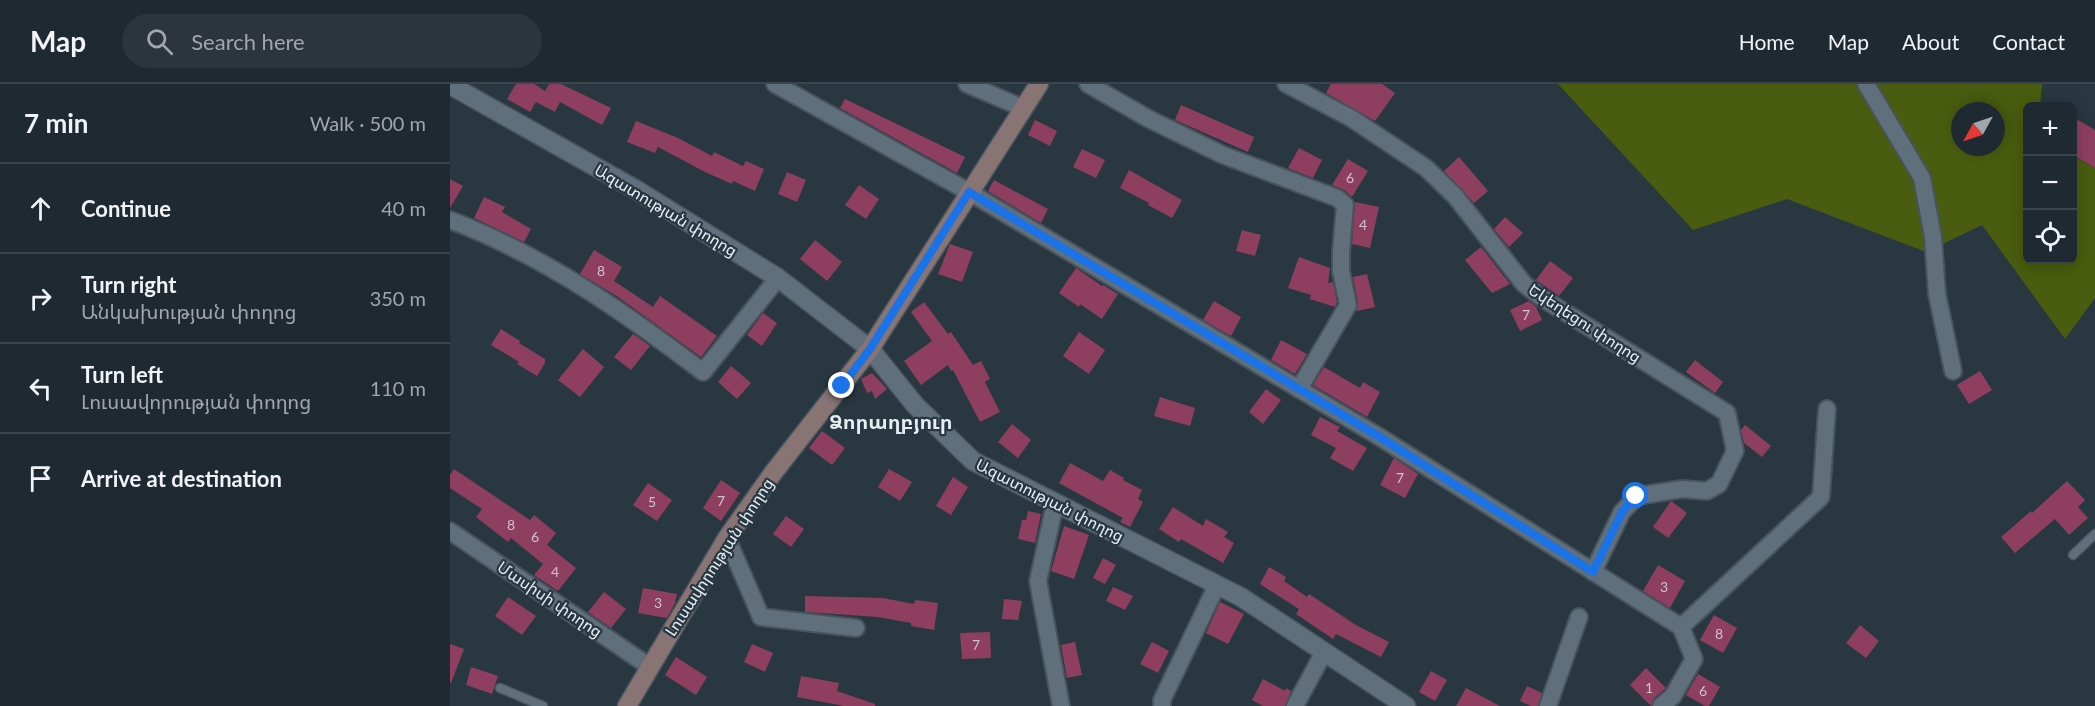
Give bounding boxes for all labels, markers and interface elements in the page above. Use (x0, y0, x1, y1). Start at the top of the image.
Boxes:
search box (122, 14, 542, 68)
text: Map (30, 24, 86, 58)
icon: search (143, 25, 176, 58)
text: Search here (191, 28, 305, 55)
text: Home (1739, 29, 1795, 54)
text: Map (1828, 29, 1869, 54)
text: About (1902, 29, 1959, 54)
text: Contact (1992, 29, 2065, 54)
north arrow (1951, 102, 2005, 156)
map controls (2023, 102, 2077, 264)
button: + (2023, 102, 2077, 156)
text: 7 min (24, 107, 88, 139)
text: Walk · 500 m (310, 111, 426, 135)
button: − (2023, 156, 2077, 210)
street label: Ազատության փողոց (591, 159, 741, 261)
house number: 6 (1346, 169, 1354, 186)
icon: ahead (24, 192, 57, 225)
text: Continue (81, 195, 171, 222)
text: 40 m (381, 196, 426, 220)
button: locate (2023, 210, 2077, 264)
house number: 4 (1359, 216, 1367, 233)
house number: 8 (597, 262, 605, 279)
text: Turn right (81, 271, 176, 298)
street label: Եկեղեցու փողոց (1525, 279, 1645, 367)
icon: right (24, 282, 57, 315)
text: 350 m (370, 286, 426, 310)
text: Անկախության փողոց (81, 299, 297, 323)
house number: 7 (1522, 306, 1530, 323)
text: Turn left (81, 361, 163, 388)
icon: left (24, 372, 57, 405)
route end (828, 372, 854, 398)
text: 110 m (370, 376, 426, 400)
text: Լուսավորության փողոց (81, 389, 311, 413)
district label: Ձորաղբյուր (829, 409, 953, 434)
street label: Ազատության փողոց (973, 454, 1127, 546)
icon: arrive (24, 462, 57, 495)
text: Arrive at destination (81, 465, 282, 492)
house number: 7 (1396, 469, 1404, 486)
street label: Լուսավորության փողոց (660, 474, 778, 640)
route start (1622, 482, 1648, 508)
house number: 7 (717, 492, 725, 509)
house number: 5 (648, 493, 656, 510)
house number: 8 (507, 516, 515, 533)
house number: 6 (531, 528, 539, 545)
street label: Մասիսի փողոց (494, 557, 606, 641)
house number: 4 (551, 563, 559, 580)
house number: 3 (1660, 578, 1668, 595)
house number: 3 (654, 594, 662, 611)
house number: 8 (1715, 625, 1723, 642)
house number: 7 (972, 636, 980, 653)
house number: 1 (1645, 679, 1653, 696)
house number: 6 (1699, 682, 1707, 699)

